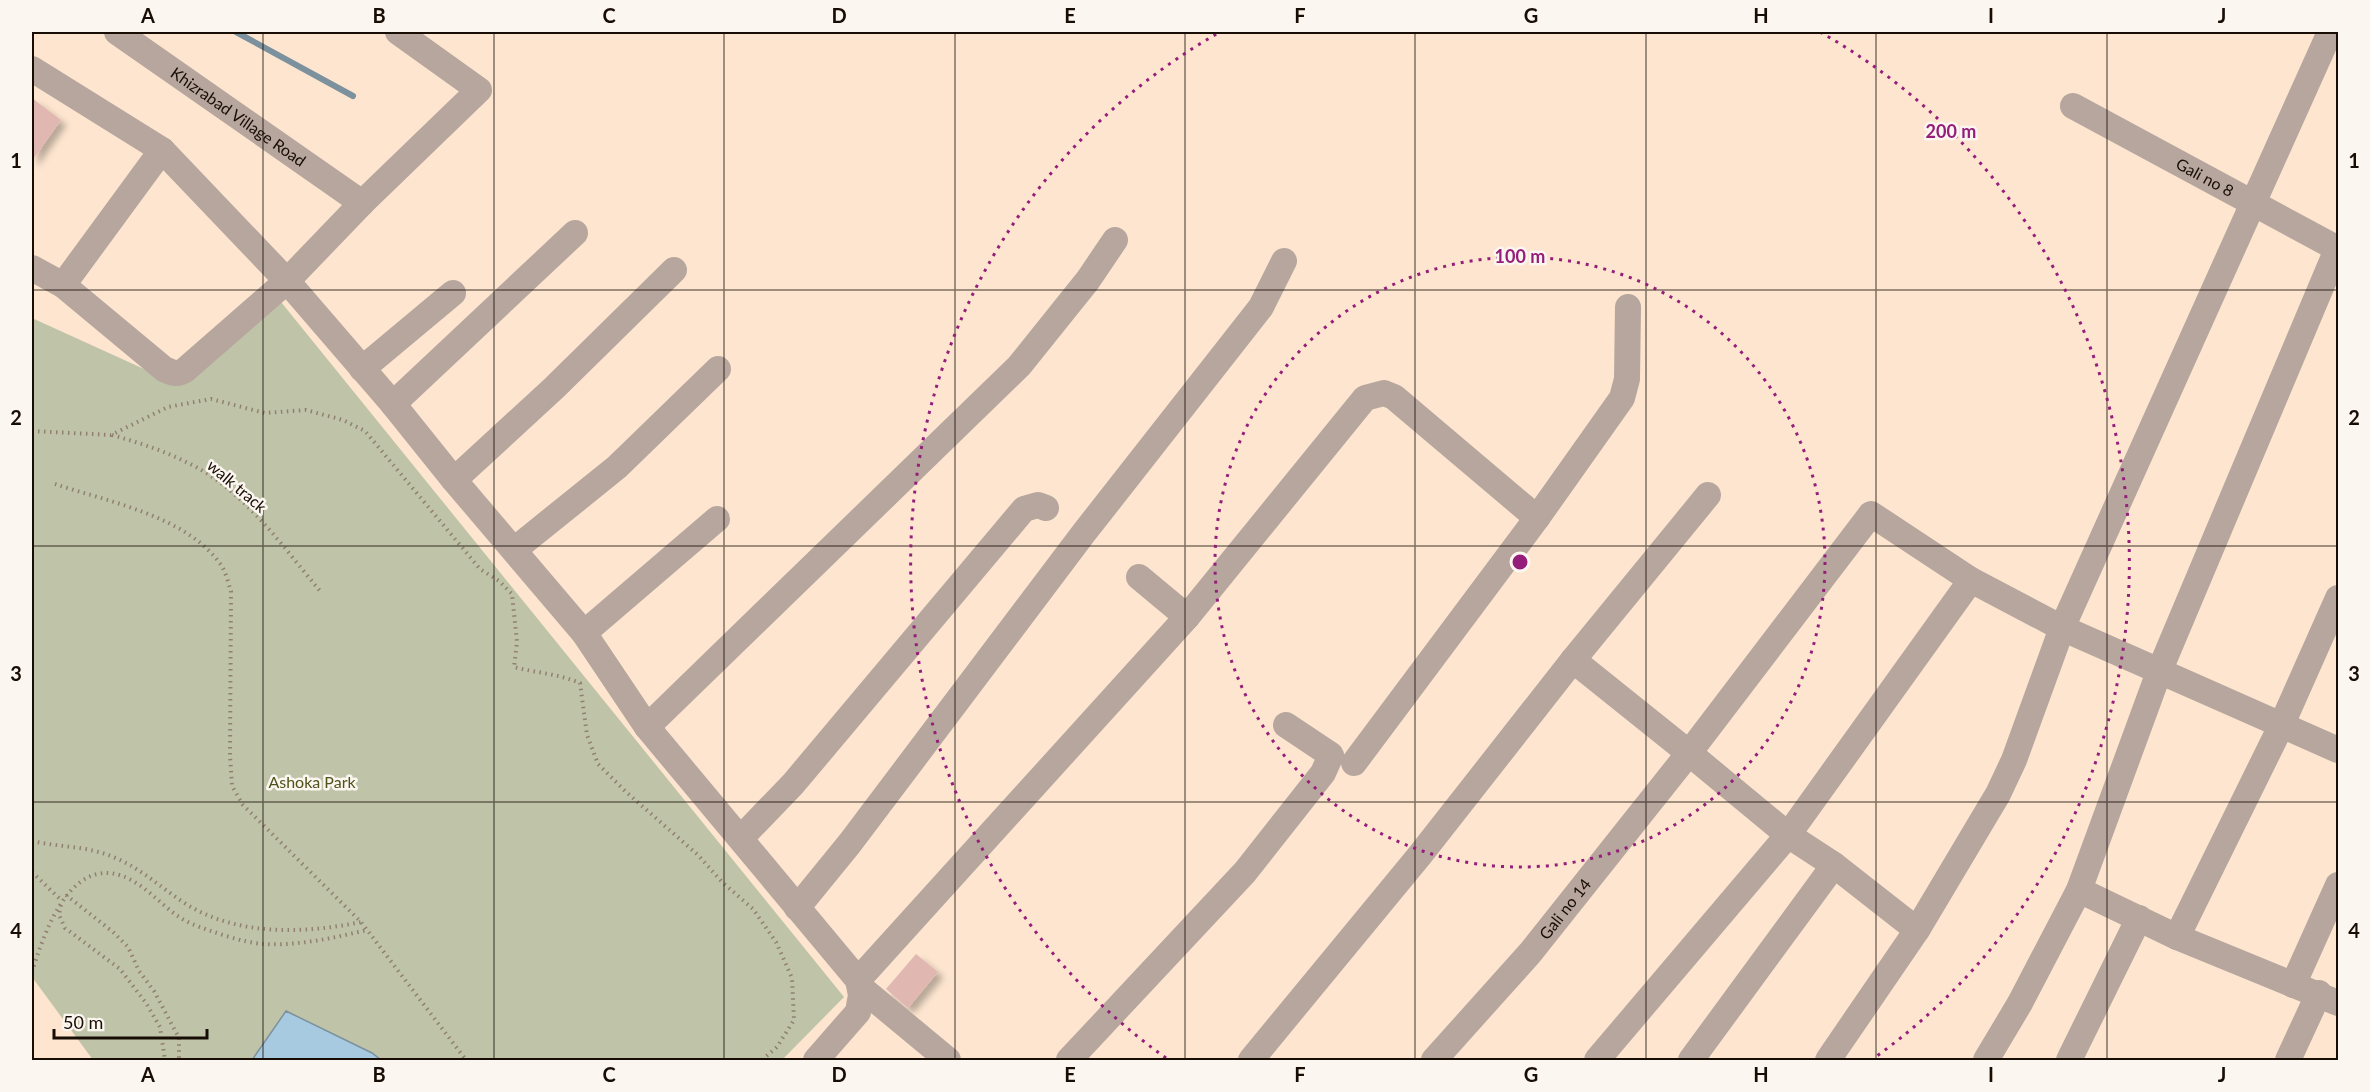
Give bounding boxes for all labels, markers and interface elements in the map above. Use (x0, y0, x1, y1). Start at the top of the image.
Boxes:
text: A (140, 3, 155, 27)
text: B (372, 3, 386, 27)
text: C (602, 3, 616, 27)
text: D (831, 3, 847, 27)
text: E (1064, 3, 1076, 27)
text: F (1294, 3, 1306, 27)
text: G (1524, 3, 1538, 27)
text: H (1753, 3, 1769, 27)
text: I (1988, 3, 1994, 27)
text: J (2218, 3, 2226, 27)
street label: Khizrabad Village Road (168, 63, 310, 170)
text: 200 m (1926, 120, 1976, 142)
text: 1 (10, 148, 22, 172)
text: 1 (2348, 148, 2360, 172)
street label: Gali no 8 (2173, 154, 2237, 200)
text: 100 m (1495, 245, 1545, 267)
text: 2 (10, 405, 22, 429)
text: 2 (2348, 405, 2360, 429)
street label: walk track (204, 455, 272, 516)
centre of rings (1510, 552, 1530, 572)
text: 3 (10, 661, 22, 685)
text: 3 (2348, 661, 2360, 685)
park label: Ashoka Park (268, 772, 356, 791)
street label: Gali no 14 (1535, 875, 1594, 943)
text: 4 (10, 918, 22, 942)
text: 4 (2348, 918, 2360, 942)
scale bar (54, 1002, 207, 1040)
text: 50 m (63, 1011, 103, 1033)
text: A (140, 1062, 155, 1086)
text: B (372, 1062, 386, 1086)
text: C (602, 1062, 616, 1086)
text: D (831, 1062, 847, 1086)
text: E (1064, 1062, 1076, 1086)
text: F (1294, 1062, 1306, 1086)
text: G (1524, 1062, 1538, 1086)
text: H (1753, 1062, 1769, 1086)
text: I (1988, 1062, 1994, 1086)
text: J (2218, 1062, 2226, 1086)

